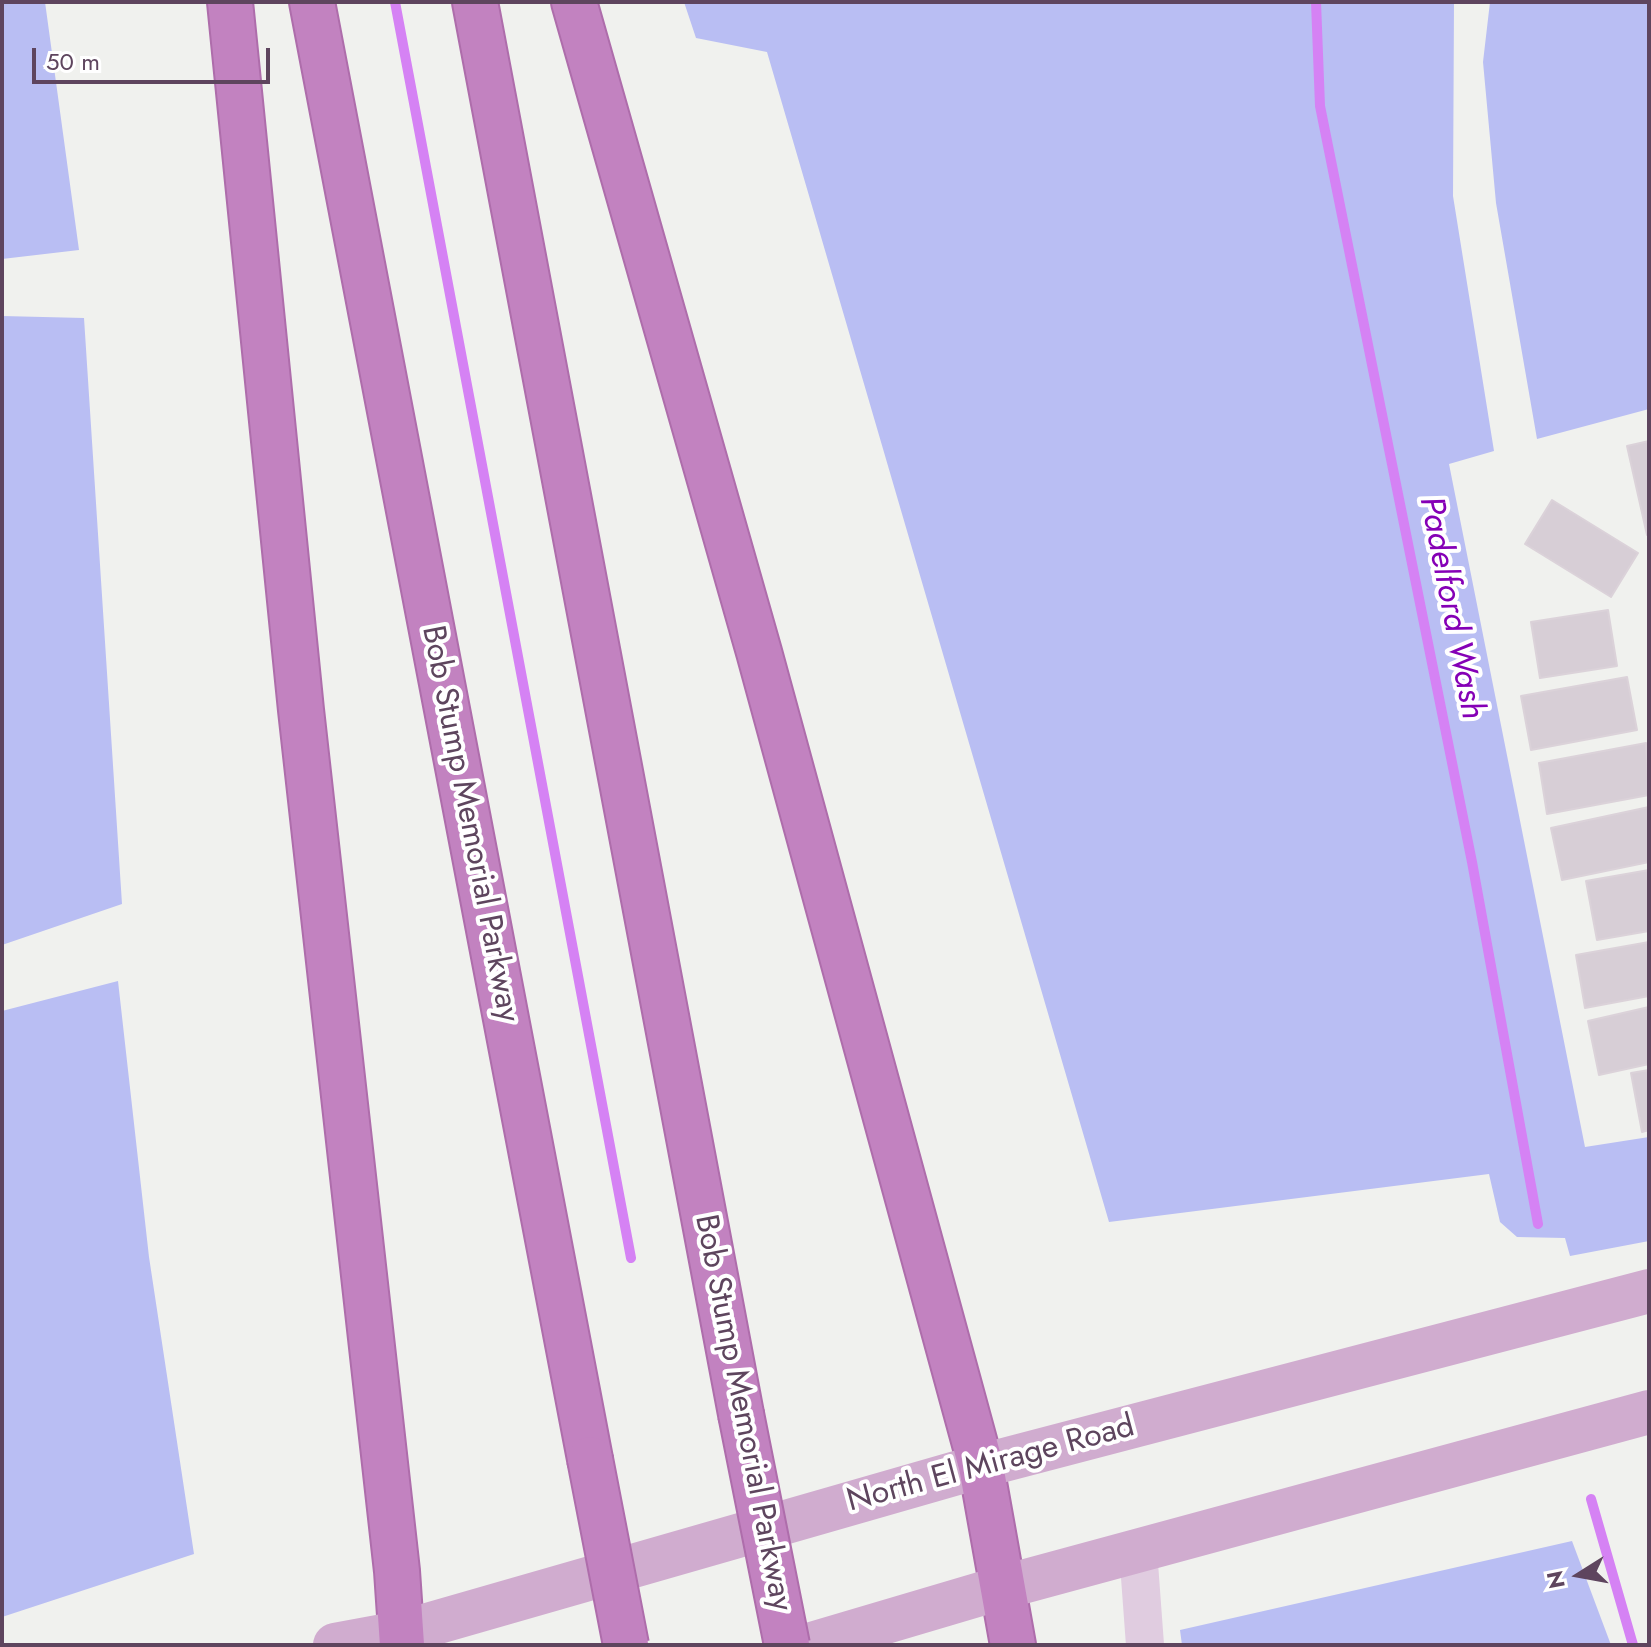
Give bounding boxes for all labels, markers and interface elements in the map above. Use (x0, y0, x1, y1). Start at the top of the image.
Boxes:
scale bar (36, 32, 274, 82)
text: 50 m (46, 44, 100, 79)
water label: Padelford Wash (1408, 493, 1492, 723)
street label: Bob Stump Memorial Parkway (412, 623, 526, 1025)
street label: Bob Stump Memorial Parkway (685, 1212, 799, 1614)
street label: North El Mirage Road (843, 1408, 1139, 1522)
north arrow (1539, 1535, 1619, 1615)
text: N (1538, 1568, 1573, 1591)

